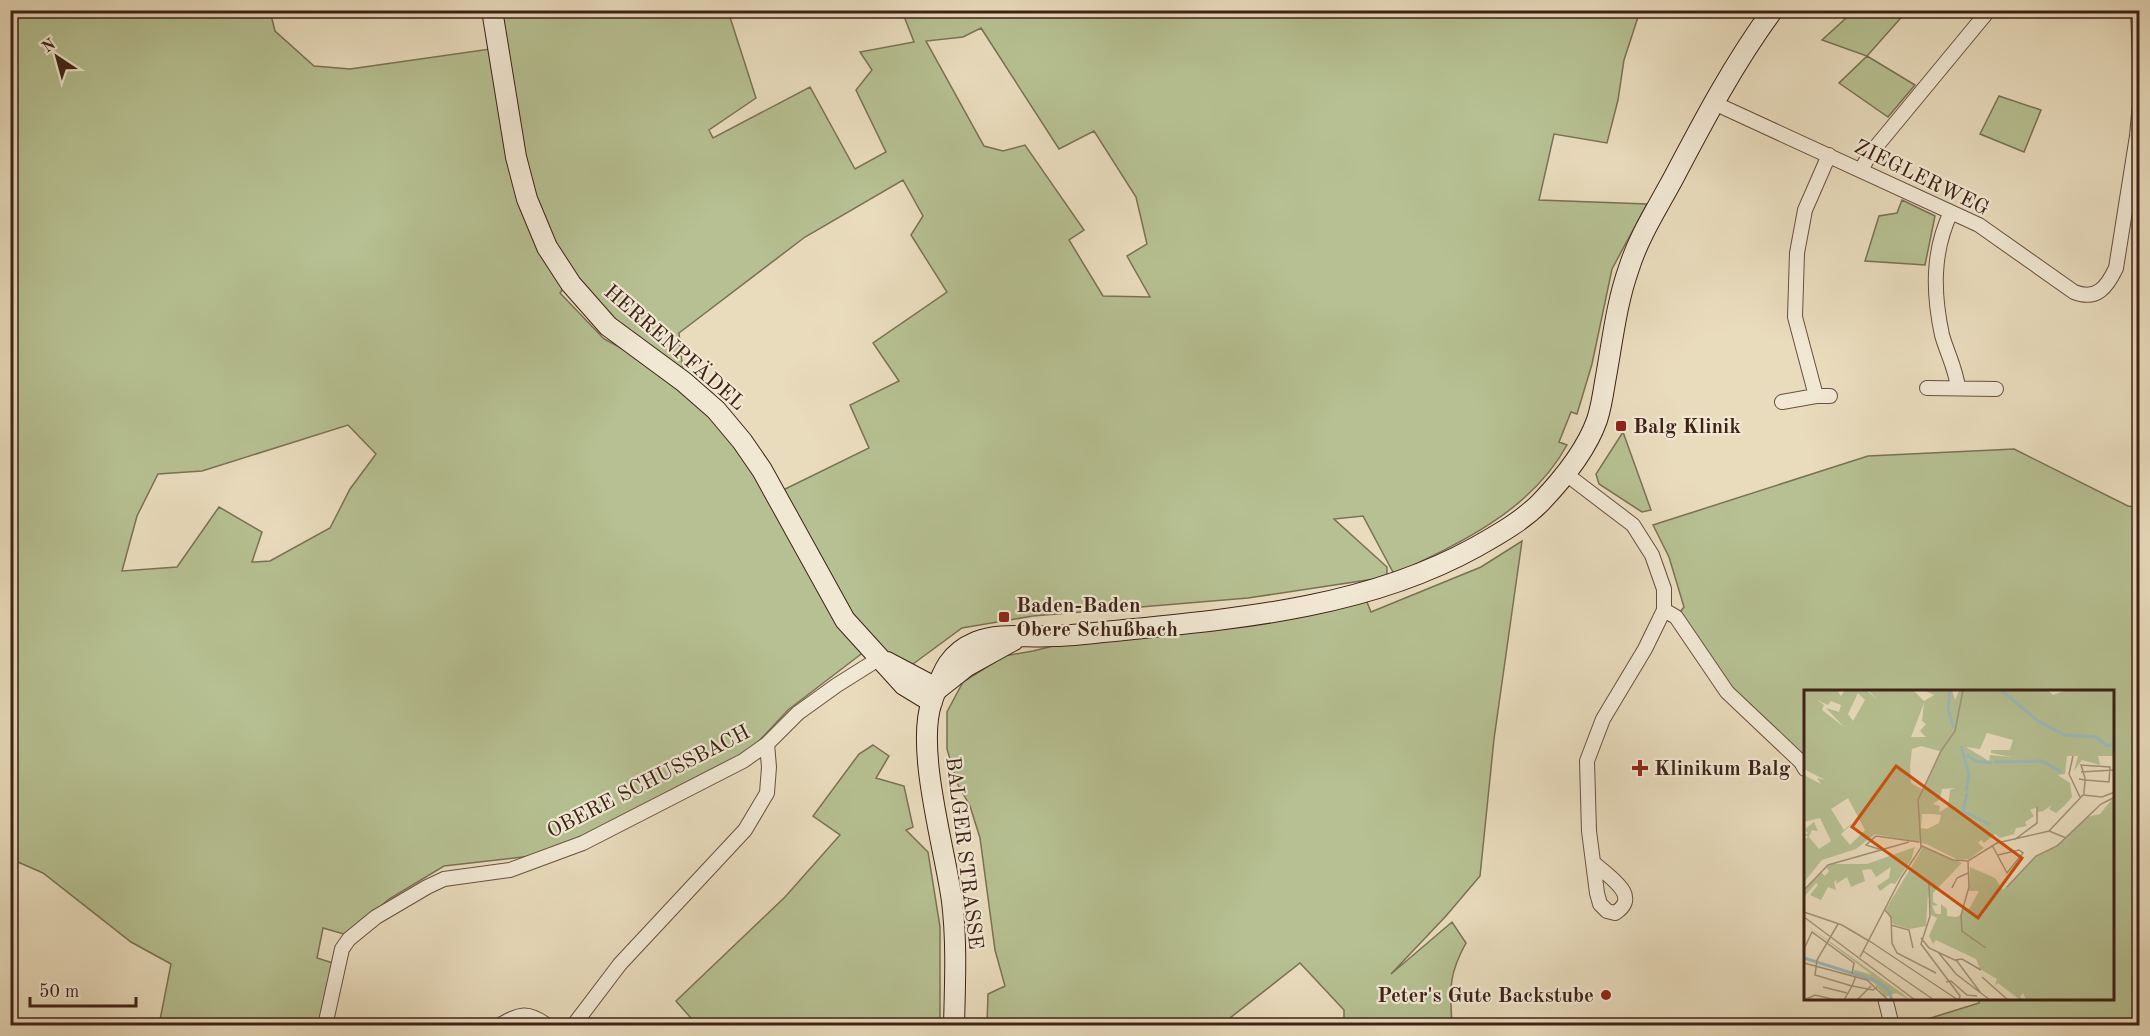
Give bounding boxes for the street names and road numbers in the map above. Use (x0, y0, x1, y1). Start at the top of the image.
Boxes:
street label: ZIEGLERWEG (1851, 137, 1992, 220)
street label: HERRENPFÄDEL (599, 278, 751, 415)
street label: OBERE SCHUSSBACH (544, 722, 753, 843)
street label: BALGER STRASSE (941, 756, 986, 951)

